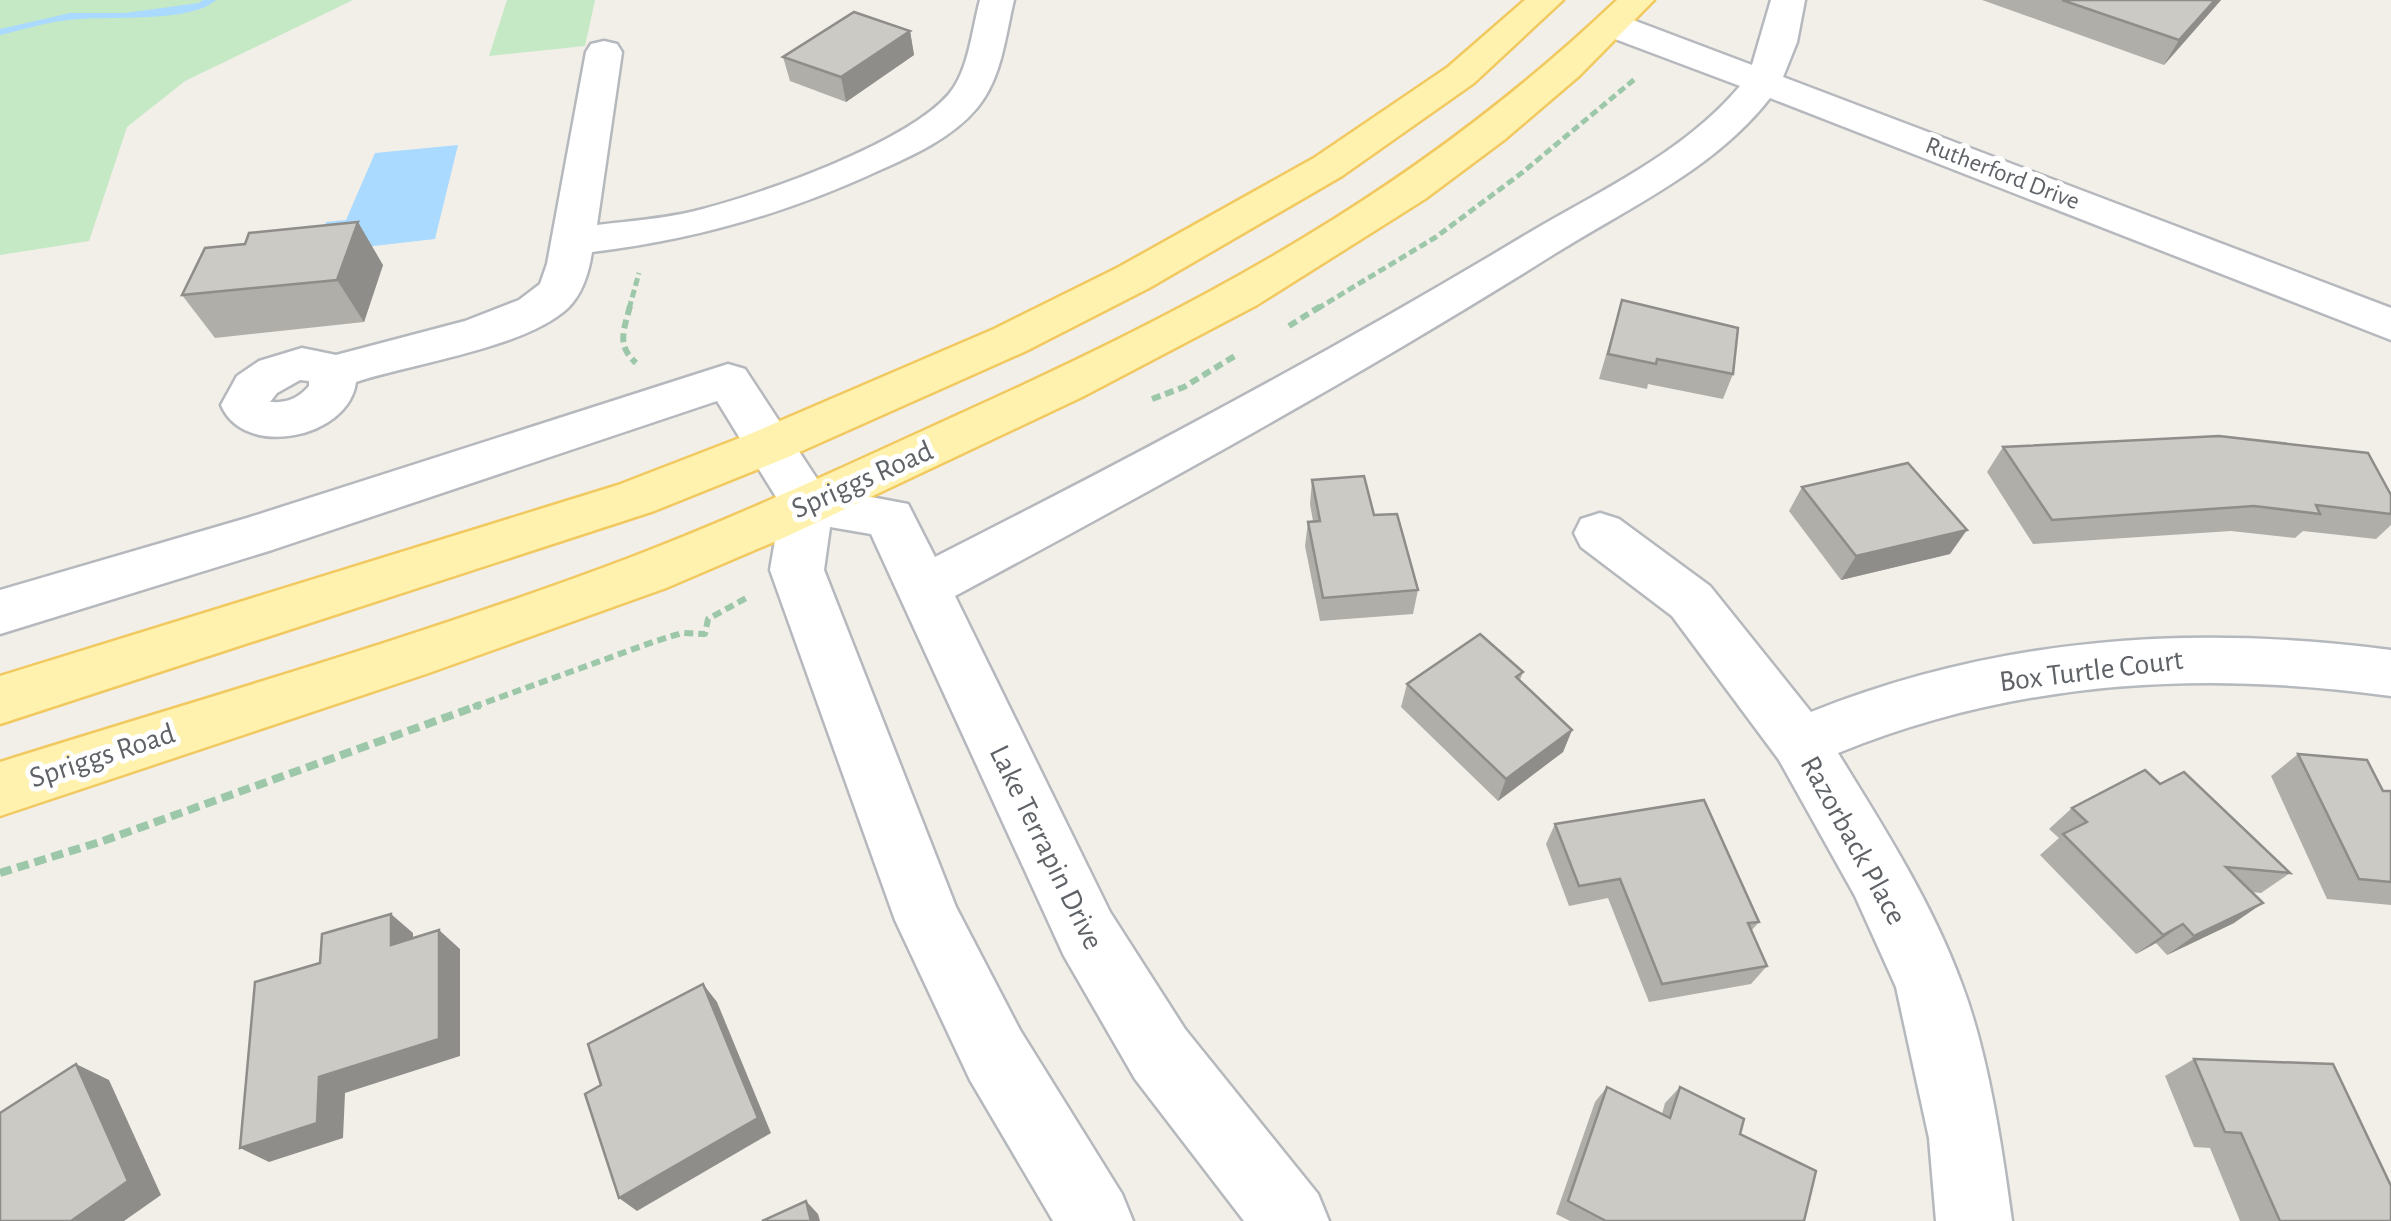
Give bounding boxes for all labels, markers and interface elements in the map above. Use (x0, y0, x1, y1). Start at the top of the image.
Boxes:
street label: Rutherford Drive (1922, 133, 2083, 214)
street label: Spriggs Road (787, 435, 937, 524)
street label: Box Turtle Court (1997, 645, 2185, 697)
street label: Spriggs Road (26, 718, 179, 794)
street label: Lake Terrapin Drive (984, 741, 1108, 954)
street label: Razorback Place (1795, 751, 1912, 930)

